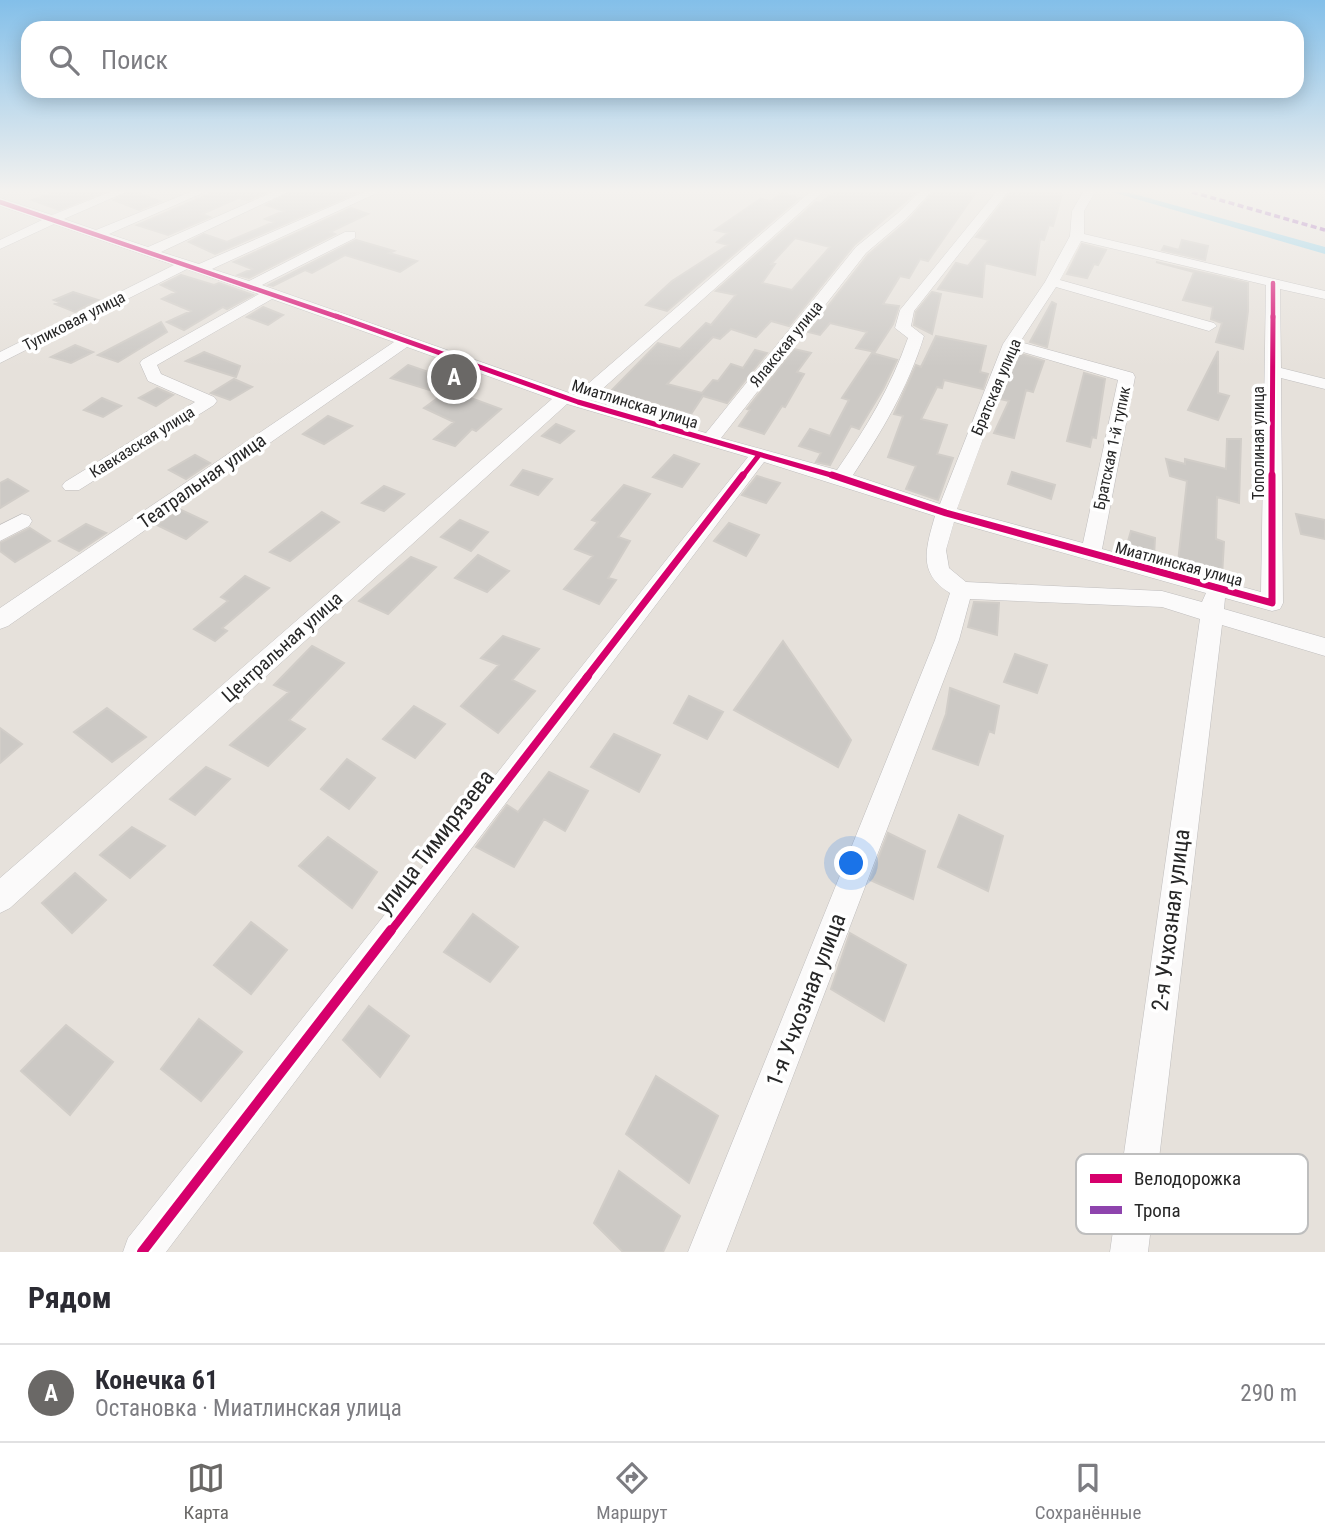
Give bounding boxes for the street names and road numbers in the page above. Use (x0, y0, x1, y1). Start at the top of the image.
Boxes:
street label: Тупиковая улица (20, 287, 128, 355)
street label: Ялакская улица (746, 297, 826, 391)
street label: Братская улица (967, 336, 1025, 438)
street label: Миатлинская улица (569, 376, 701, 432)
street label: Братская 1-й тупик (1090, 384, 1134, 511)
street label: Тополиная улица (1249, 386, 1268, 500)
street label: Кавказская улица (86, 402, 198, 482)
street label: Театральная улица (134, 428, 270, 534)
street label: Миатлинская улица (1113, 538, 1245, 590)
street label: Центральная улица (217, 587, 347, 707)
street label: улица Тимирязева (370, 764, 500, 920)
street label: 2-я Учхозная улица (1146, 827, 1196, 1013)
street label: 1-я Учхозная улица (761, 910, 851, 1090)

